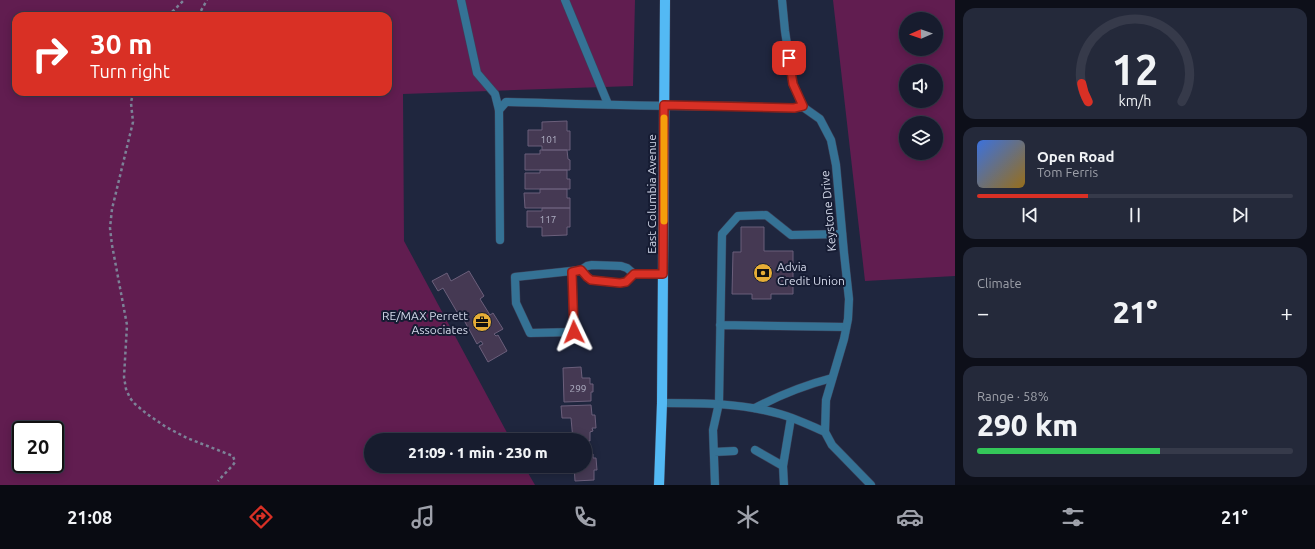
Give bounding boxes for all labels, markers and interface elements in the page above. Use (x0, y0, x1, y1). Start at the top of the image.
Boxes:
north arrow (899, 12, 943, 56)
map controls (899, 12, 943, 160)
icon: right (24, 28, 76, 80)
text: 30 m (90, 28, 152, 59)
pin (772, 41, 806, 75)
text: 12 (1112, 45, 1158, 92)
icon: arrive (778, 47, 800, 69)
text: Turn right (90, 61, 170, 81)
button: sound (899, 64, 943, 108)
text: km/h (1119, 92, 1151, 108)
button: layers (899, 116, 943, 160)
house number: 101 (541, 134, 557, 145)
street label: East Columbia Avenue (645, 134, 658, 254)
text: Open Road (1037, 148, 1114, 165)
text: Tom Ferris (1037, 165, 1098, 179)
street label: Keystone Drive (818, 170, 838, 252)
icon: previous (1019, 204, 1041, 226)
icon: pause (1124, 204, 1146, 226)
icon: next (1229, 204, 1251, 226)
house number: 117 (540, 214, 556, 225)
place label: Advia Credit Union (777, 260, 845, 287)
bank icon: Advia Credit Union (752, 262, 774, 284)
text: Climate (977, 276, 1022, 290)
text: 21° (1113, 295, 1157, 329)
text: − (977, 300, 989, 325)
text: + (1281, 300, 1293, 325)
place label: RE/MAX Perrett Associates (382, 309, 468, 336)
office icon: RE/MAX Perrett Associates (471, 311, 493, 333)
position arrow (553, 311, 595, 353)
house number: 299 (570, 383, 586, 394)
text: Range · 58% (977, 389, 1049, 403)
text: 290 km (977, 408, 1078, 442)
speed limit sign: 20 (12, 421, 64, 473)
text: 21:09 · 1 min · 230 m (408, 444, 548, 461)
icon: directions (247, 503, 275, 531)
icon: music (409, 503, 437, 531)
icon: phone (571, 503, 599, 531)
icon: climate (734, 503, 762, 531)
icon: car (896, 503, 924, 531)
icon: filters (1059, 503, 1087, 531)
text: 21:08 (67, 507, 112, 527)
text: 21° (1221, 507, 1248, 527)

